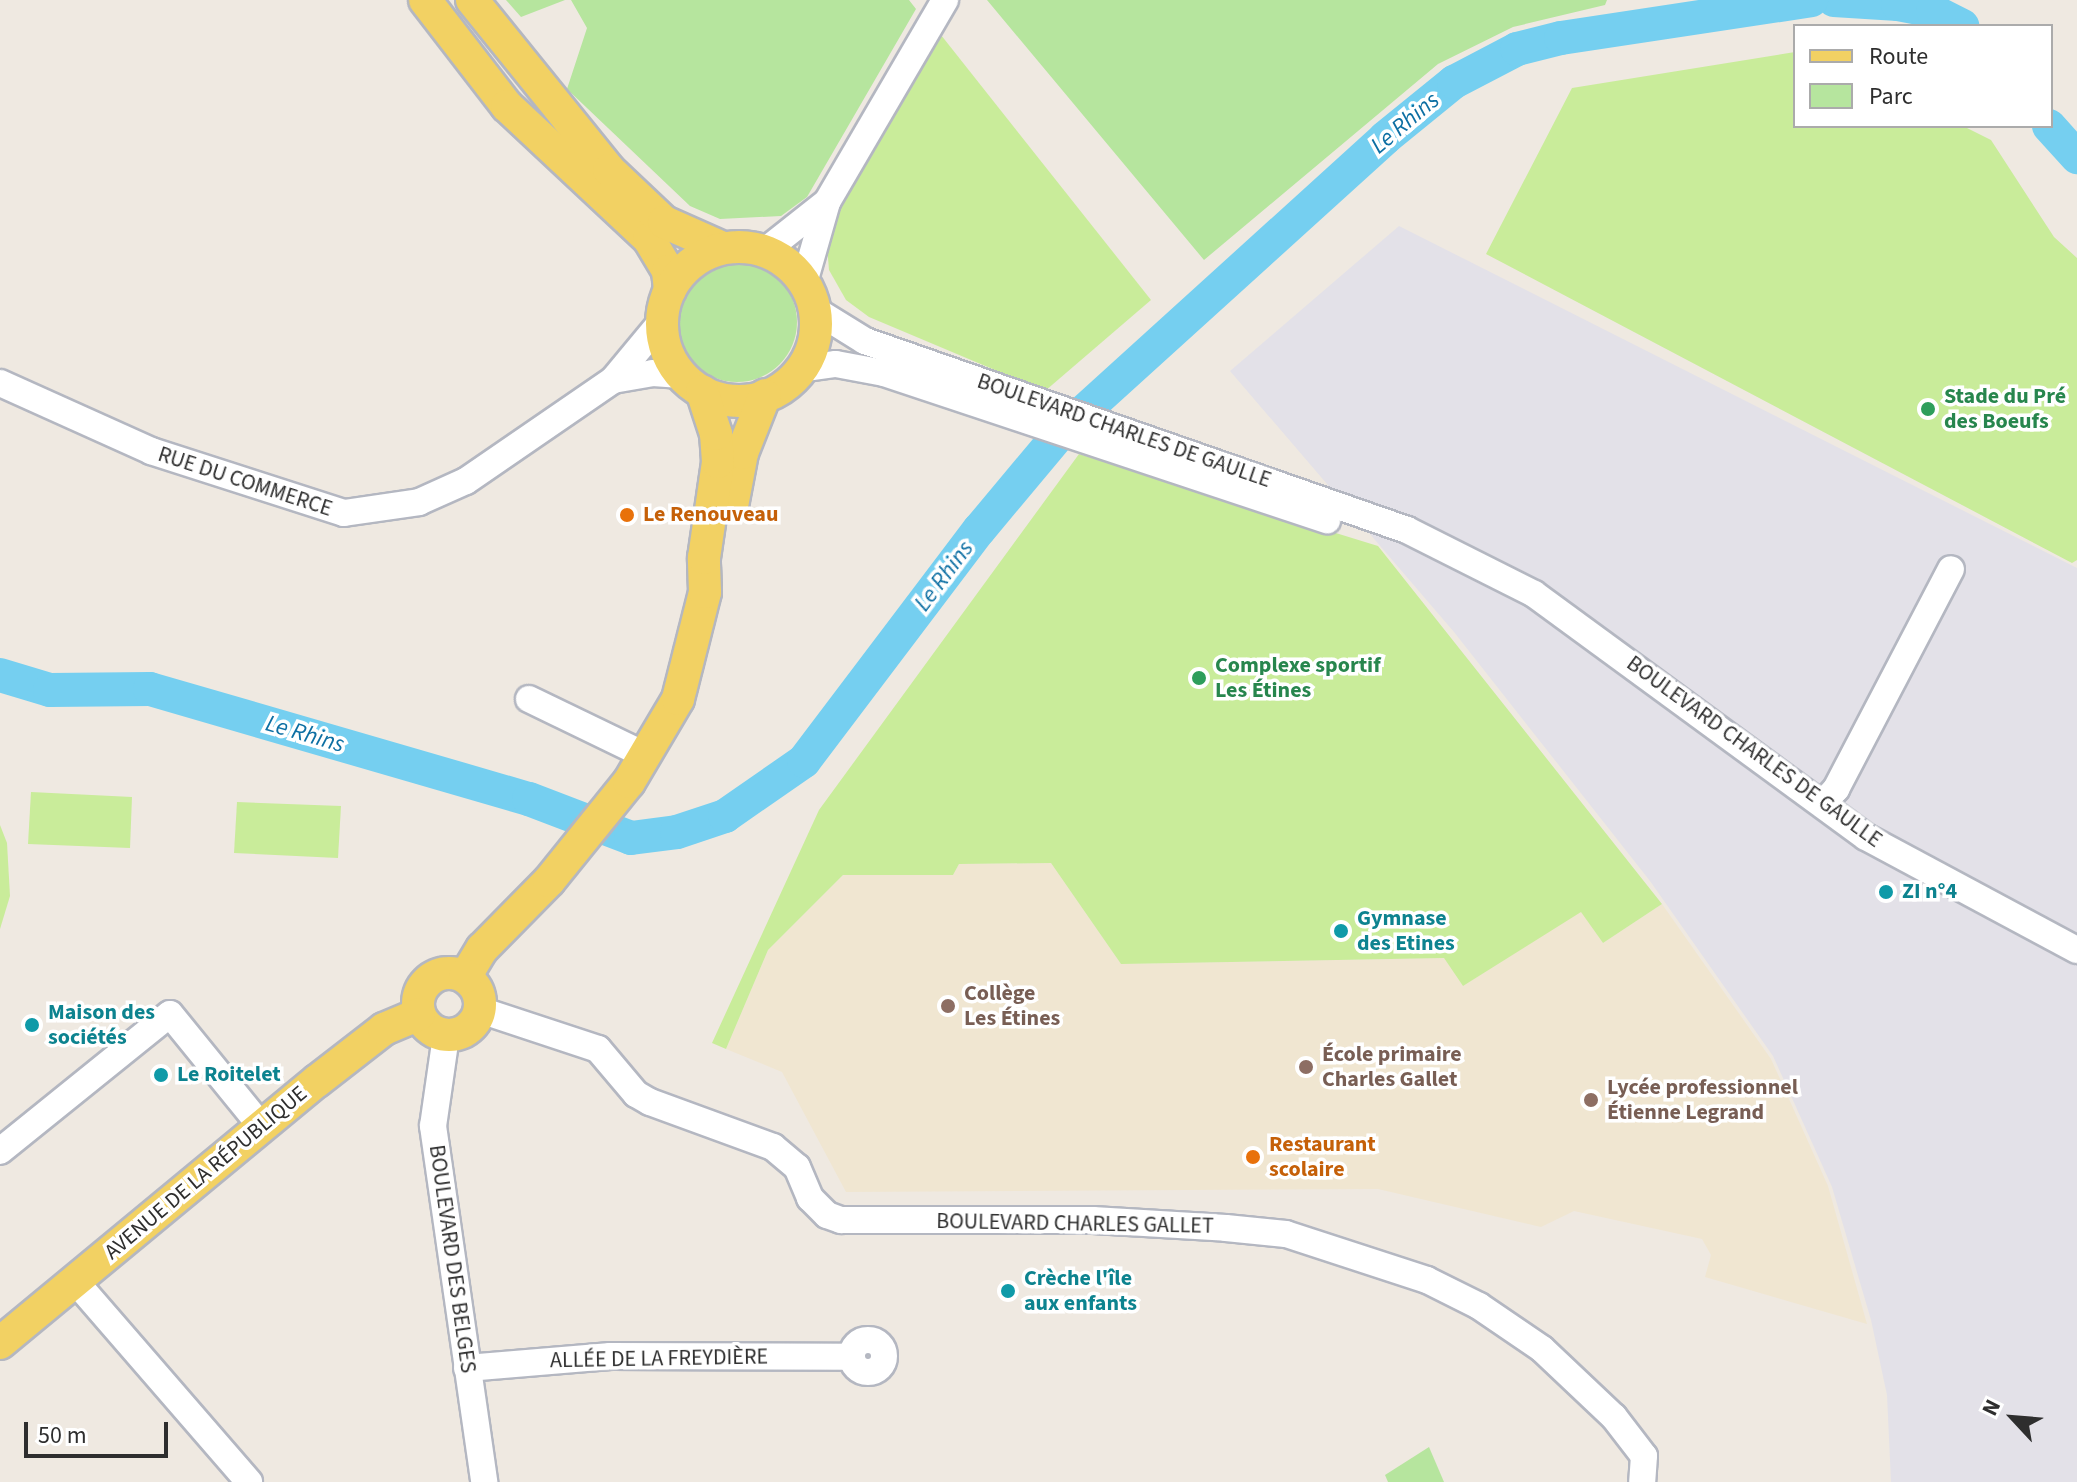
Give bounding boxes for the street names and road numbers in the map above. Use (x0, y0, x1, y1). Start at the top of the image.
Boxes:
street label: BOULEVARD CHARLES DE GAULLE (974, 368, 1274, 494)
street label: RUE DU COMMERCE (155, 441, 335, 523)
street label: BOULEVARD CHARLES DE GAULLE (1621, 650, 1887, 854)
street label: AVENUE DE LA RÉPUBLIQUE (99, 1081, 313, 1265)
street label: BOULEVARD DES BELGES (423, 1143, 481, 1375)
street label: BOULEVARD CHARLES GALLET (936, 1208, 1214, 1240)
street label: ALLÉE DE LA FREYDIÈRE (550, 1344, 768, 1374)

